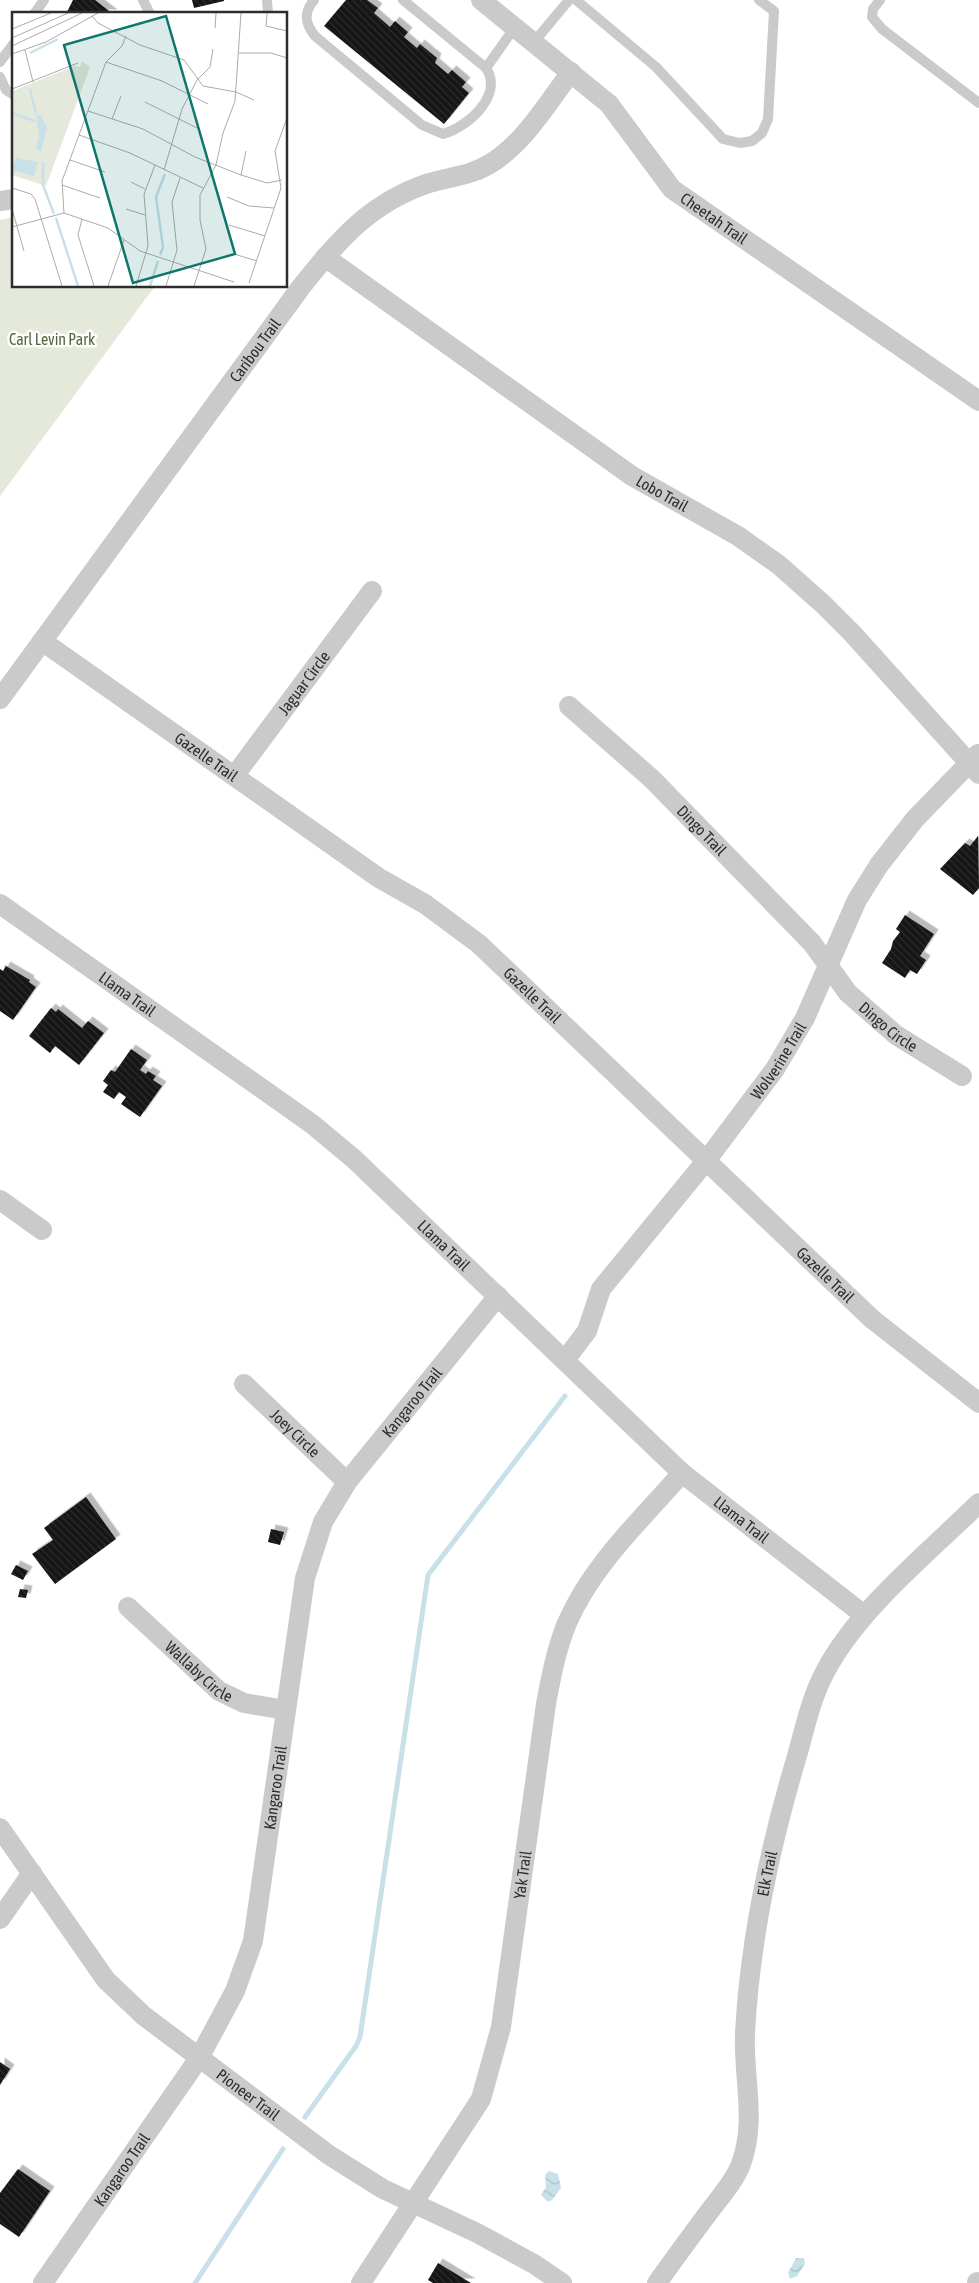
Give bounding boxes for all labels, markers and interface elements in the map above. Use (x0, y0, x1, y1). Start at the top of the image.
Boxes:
inset map (12, 12, 288, 288)
street label: Cheetah Trail (677, 189, 752, 248)
street label: Caribou Trail (226, 314, 284, 385)
park label: Carl Levin Park (9, 330, 95, 348)
street label: Lobo Trail (633, 471, 692, 515)
street label: Jaguar Circle (274, 648, 333, 718)
street label: Gazelle Trail (172, 728, 242, 785)
street label: Dingo Trail (674, 801, 731, 859)
street label: Gazelle Trail (500, 964, 565, 1027)
street label: Llama Trail (96, 968, 160, 1020)
street label: Dingo Circle (856, 998, 921, 1055)
street label: Wolverine Trail (747, 1018, 810, 1103)
street label: Llama Trail (414, 1216, 474, 1275)
street label: Gazelle Trail (793, 1243, 859, 1307)
street label: Kangaroo Trail (378, 1363, 446, 1441)
street label: Joey Circle (267, 1405, 324, 1461)
street label: Llama Trail (710, 1492, 773, 1547)
street label: Wallaby Circle (162, 1637, 236, 1705)
street label: Kangaroo Trail (260, 1744, 290, 1831)
street label: Elk Trail (753, 1848, 781, 1898)
street label: Yak Trail (510, 1849, 535, 1900)
street label: Pioneer Trail (213, 2065, 284, 2124)
street label: Kangaroo Trail (90, 2129, 154, 2209)

